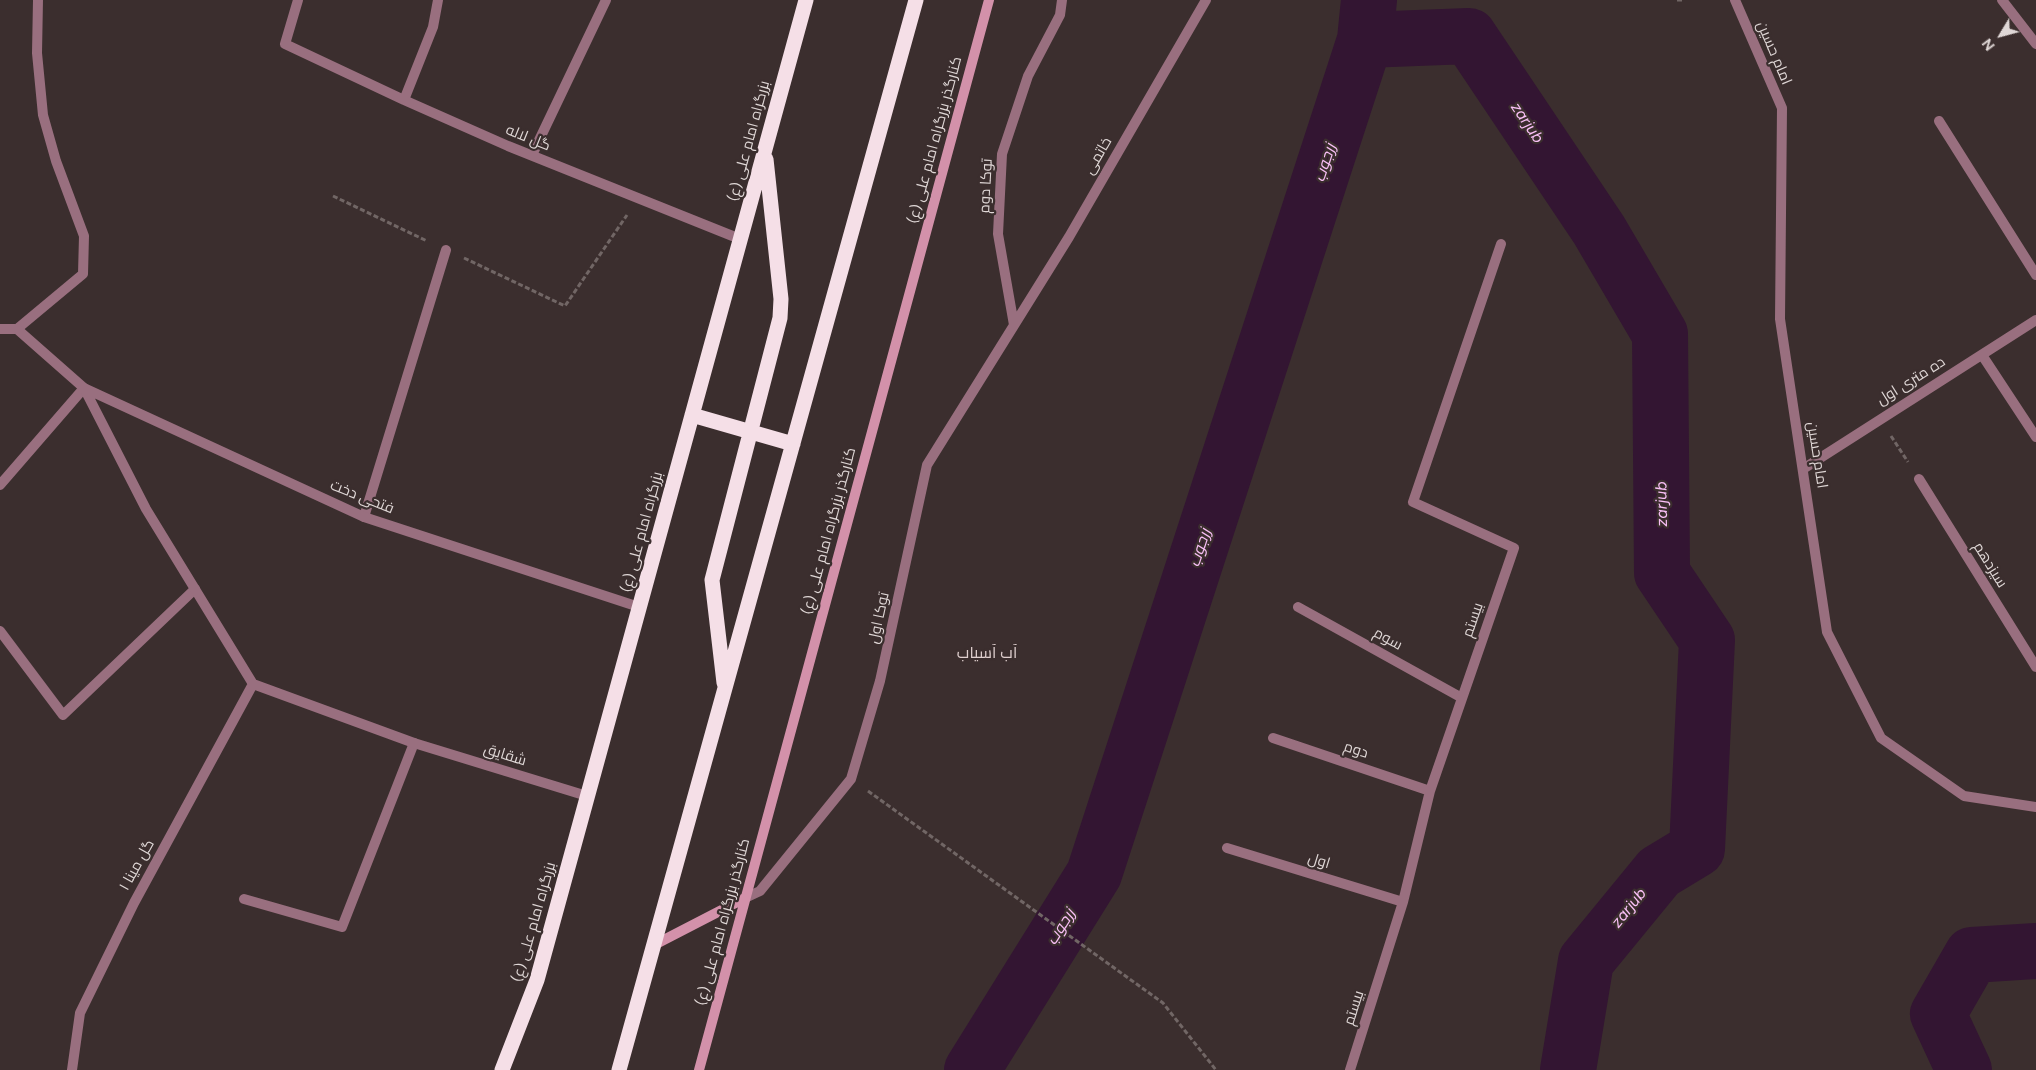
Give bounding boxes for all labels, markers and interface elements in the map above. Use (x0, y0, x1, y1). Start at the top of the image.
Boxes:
north arrow (1976, 10, 2026, 60)
street label: امام حسین (1753, 19, 1795, 87)
text: N (1979, 35, 1999, 54)
street label: کنارگذر بزرگراه امام علی (ع) (904, 55, 966, 225)
street label: بزرگراه امام علی (ع) (724, 79, 774, 203)
water label: zarjub (1506, 99, 1548, 147)
street label: گل لاله (503, 121, 553, 155)
street label: خاتمی (1080, 134, 1116, 178)
water label: زرجوب (1310, 141, 1340, 185)
street label: توکا دوم (976, 158, 996, 214)
street label: ده متری اول (1873, 353, 1949, 409)
street label: امام حسین (1803, 420, 1831, 490)
street label: کنارگذر بزرگراه امام علی (ع) (798, 446, 860, 616)
street label: بزرگراه امام علی (ع) (617, 470, 667, 594)
street label: فتحی دخت (327, 476, 397, 518)
water label: zarjub (1652, 481, 1672, 527)
water label: زرجوب (1185, 526, 1215, 570)
street label: سیزدهم (1969, 539, 2011, 591)
street label: توکا اول (865, 591, 893, 645)
street label: بیستم (1459, 600, 1487, 640)
street label: سوم (1370, 624, 1406, 654)
district label: آب آسیاب (957, 643, 1017, 663)
street label: دوم (1341, 738, 1371, 762)
street label: شقایق (481, 740, 529, 770)
street label: گل مینا ۱ (116, 836, 158, 894)
street label: کنارگذر بزرگراه امام علی (ع) (692, 837, 754, 1007)
street label: اول (1306, 849, 1332, 873)
street label: بزرگراه امام علی (ع) (508, 860, 560, 984)
water label: zarjub (1607, 884, 1651, 932)
water label: زرجوب (1042, 905, 1080, 949)
street label: بیستم (1340, 988, 1368, 1028)

